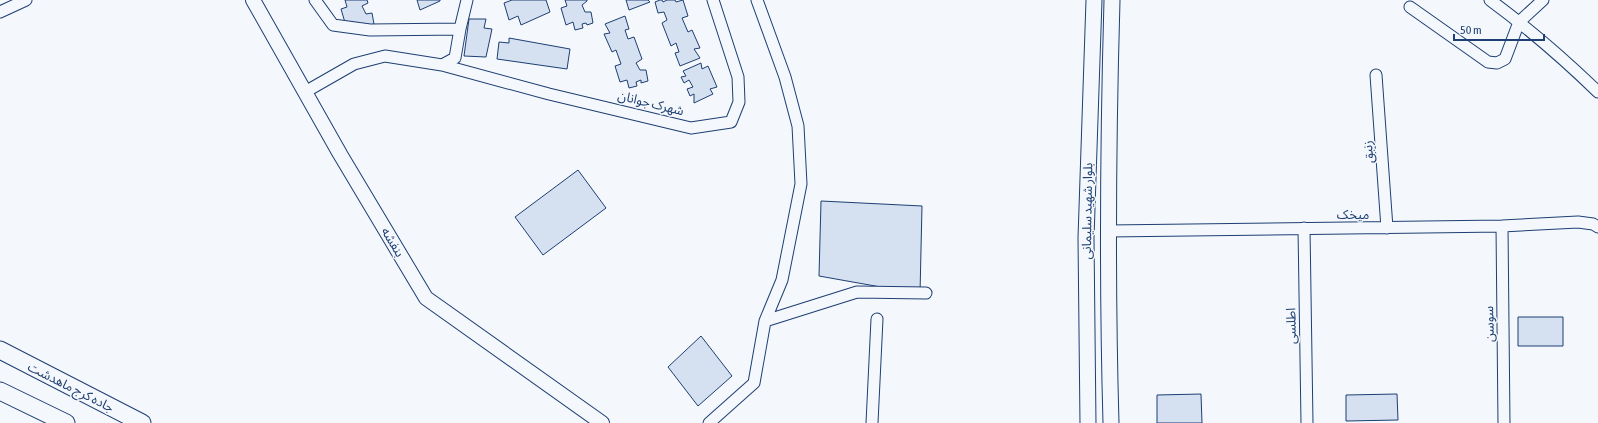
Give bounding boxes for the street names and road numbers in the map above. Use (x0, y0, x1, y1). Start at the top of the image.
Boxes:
street label: شهرک جوانان (616, 88, 686, 119)
street label: زنبق (1360, 140, 1377, 164)
street label: بلوار شهید سلیمانی (1079, 162, 1096, 260)
street label: میخک (1337, 207, 1369, 222)
street label: بنفشه (378, 225, 408, 259)
street label: سوسن (1481, 306, 1498, 342)
street label: اطلسی (1283, 308, 1300, 344)
street label: جاده کرج ماهدشت (24, 359, 117, 418)

